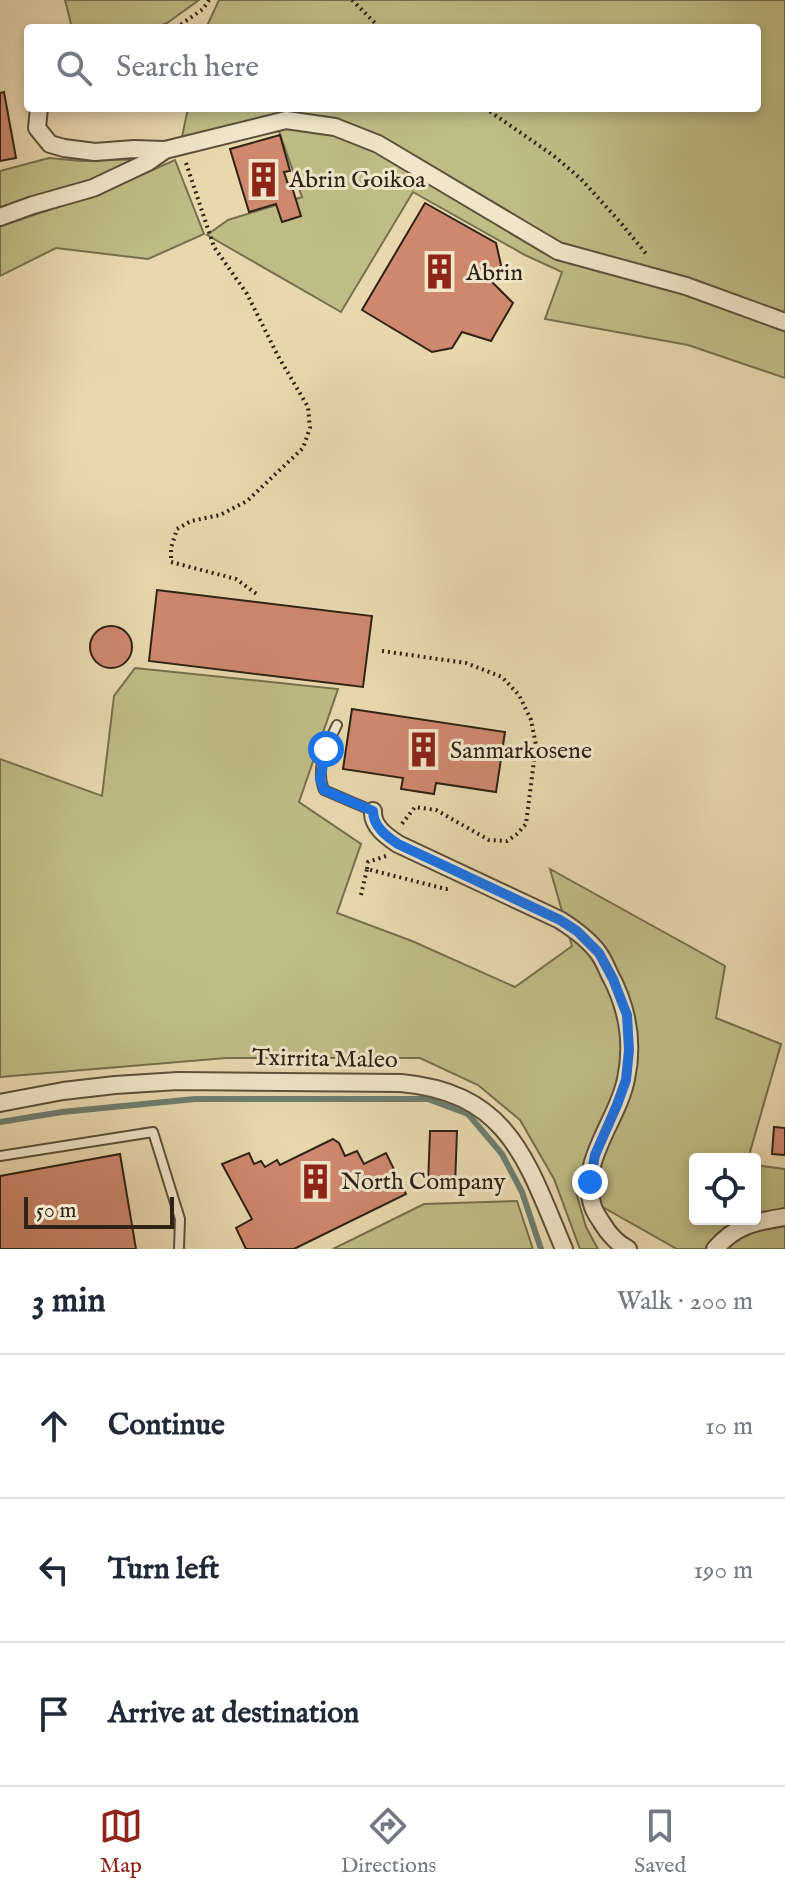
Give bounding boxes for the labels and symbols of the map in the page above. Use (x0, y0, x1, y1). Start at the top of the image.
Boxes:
building icon: Abrin Goikoa (244, 160, 282, 198)
place label: Abrin Goikoa (288, 165, 426, 196)
building icon: Abrin (421, 253, 459, 291)
place label: Abrin (465, 258, 523, 289)
route start (308, 731, 344, 767)
building icon: Sanmarkosene (405, 731, 443, 769)
place label: Sanmarkosene (450, 736, 592, 767)
street label: Txirrita Maleo (252, 1043, 398, 1076)
building icon: North Company (296, 1162, 334, 1200)
route end (572, 1164, 608, 1200)
place label: North Company (341, 1167, 506, 1198)
scale bar (24, 1193, 174, 1229)

